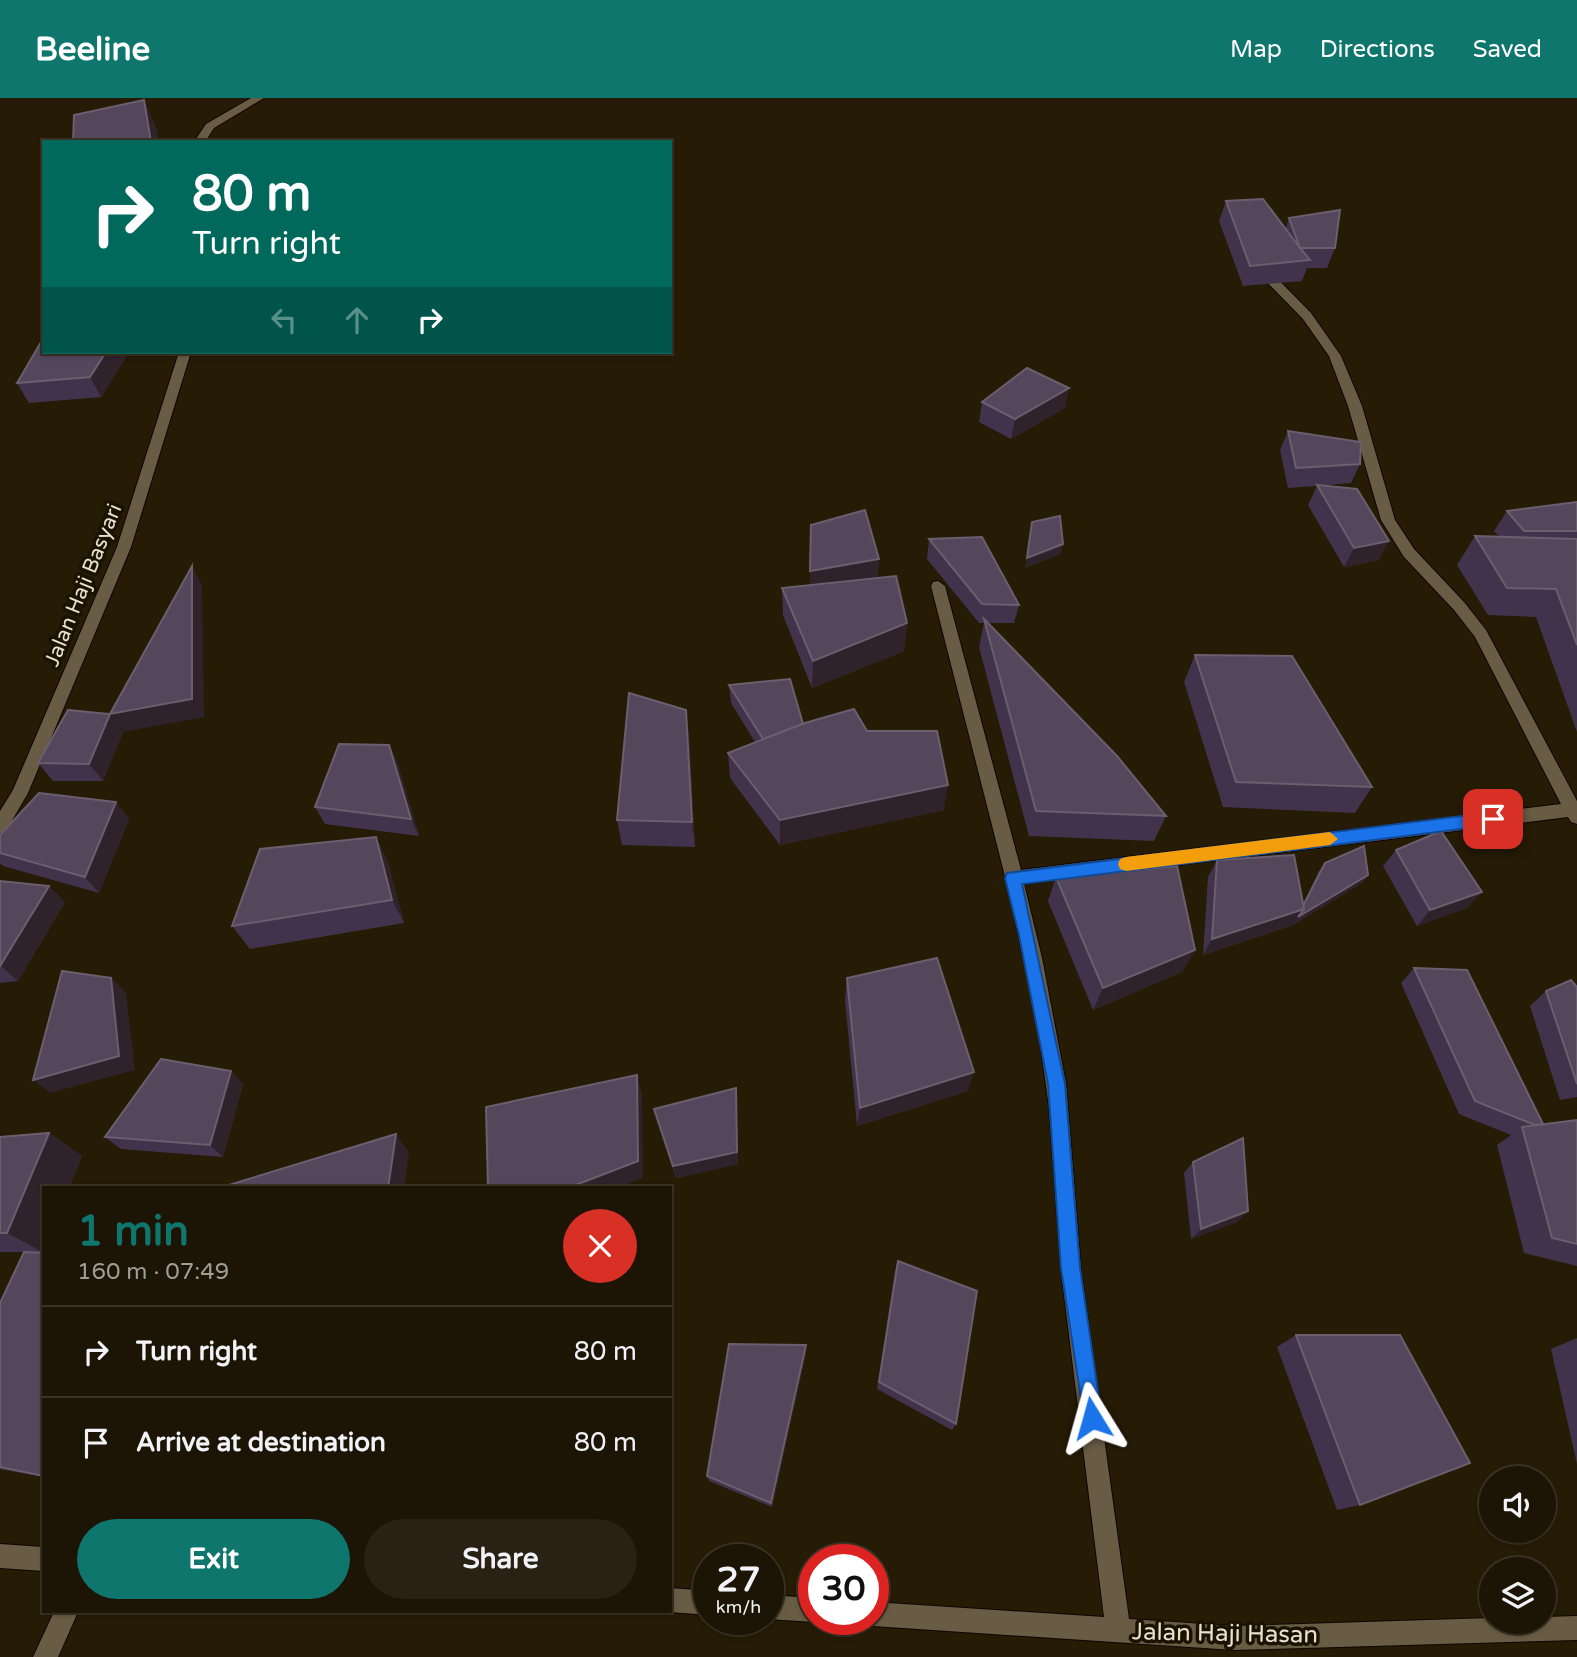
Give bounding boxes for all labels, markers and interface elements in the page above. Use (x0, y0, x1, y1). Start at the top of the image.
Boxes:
text: Beeline (35, 30, 150, 69)
text: Map (1230, 35, 1282, 64)
text: Directions (1320, 35, 1435, 64)
text: Saved (1473, 35, 1542, 64)
text: 80 m (192, 165, 311, 224)
icon: right (77, 168, 168, 259)
text: Turn right (192, 225, 341, 263)
icon: left (265, 301, 303, 339)
icon: ahead (338, 301, 376, 339)
icon: right (411, 301, 449, 339)
street label: Jalan Haji Basyari (39, 500, 127, 670)
pin (1463, 789, 1523, 849)
icon: arrive (1474, 800, 1512, 838)
text: 1 min (77, 1206, 189, 1257)
button: close (563, 1209, 637, 1283)
text: 160 m · 07:49 (77, 1258, 229, 1286)
icon: right (77, 1333, 115, 1371)
text: Turn right (136, 1336, 257, 1367)
text: 80 m (574, 1336, 637, 1367)
position arrow (1055, 1381, 1129, 1455)
icon: arrive (77, 1424, 115, 1462)
text: Arrive at destination (136, 1427, 386, 1458)
text: 80 m (574, 1427, 637, 1458)
map controls (1479, 1466, 1556, 1634)
button: sound (1479, 1466, 1556, 1543)
button: Exit (77, 1519, 350, 1599)
button: Share (364, 1519, 637, 1599)
speed limit sign: 30 (798, 1544, 889, 1635)
button: layers (1479, 1557, 1556, 1634)
text: 27 (717, 1559, 760, 1601)
text: km/h (716, 1596, 761, 1618)
street label: Jalan Haji Hasan (1132, 1617, 1318, 1650)

